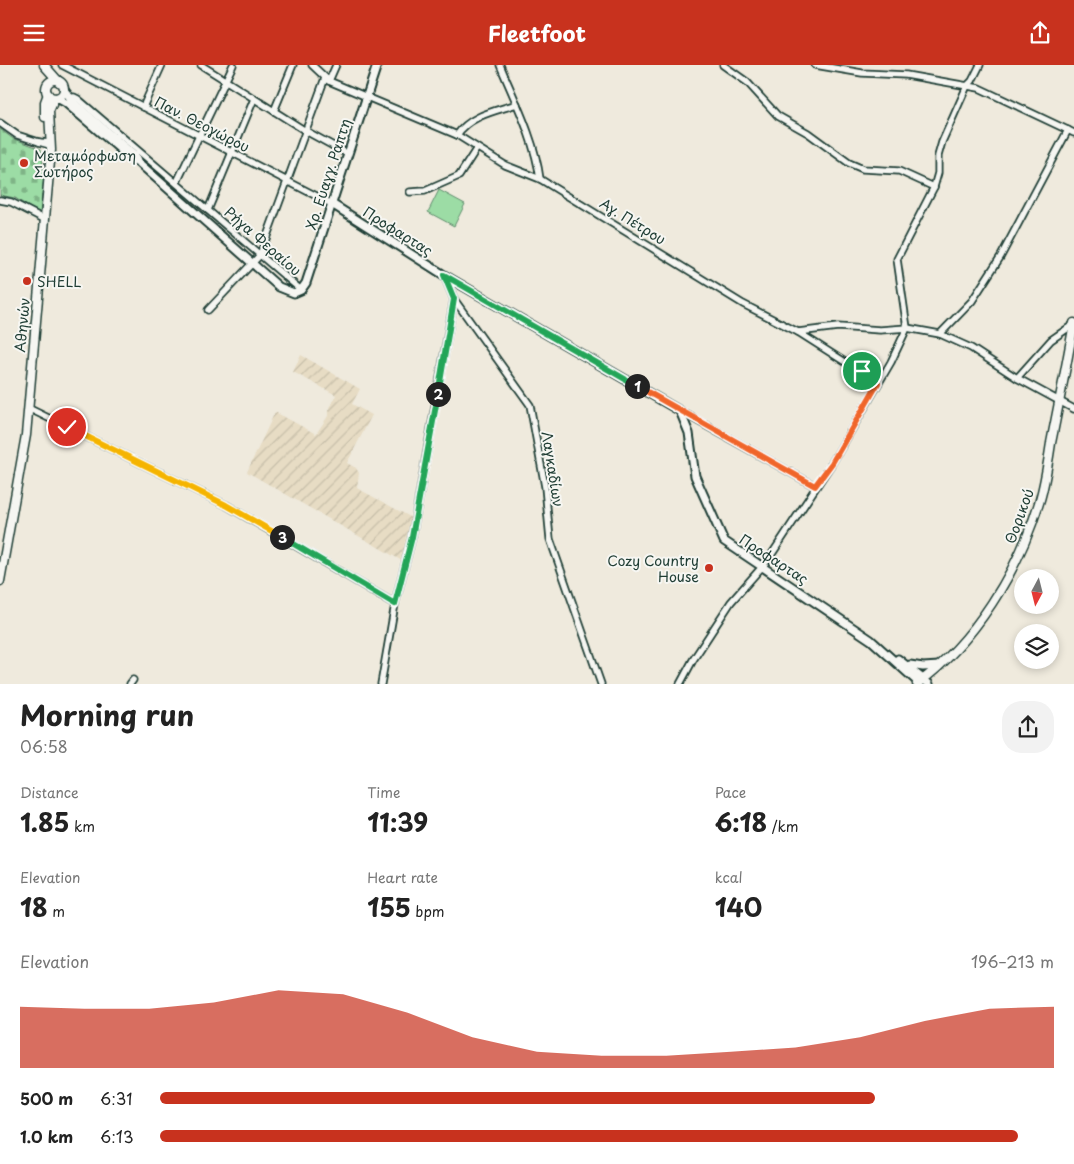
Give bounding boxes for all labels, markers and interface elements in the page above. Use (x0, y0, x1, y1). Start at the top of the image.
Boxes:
text: Fleetfoot (488, 16, 586, 49)
icon: menu (20, 19, 48, 47)
icon: share (1026, 19, 1054, 47)
street label: Παν. Θεογώρου (151, 91, 253, 157)
street label: Χρ. Ευαγγ. Ραπτη (300, 116, 356, 232)
place label: Μεταμόρφωση Σωτήρος (34, 145, 136, 182)
marker: Μεταμόρφωση Σωτήρος (18, 157, 30, 169)
street label: Αγ. Πέτρου (596, 192, 670, 250)
street label: Προφαρτας (359, 201, 437, 261)
street label: Ρήγα Φεραίου (220, 202, 306, 280)
place label: SHELL (37, 271, 82, 292)
marker: SHELL (21, 275, 33, 287)
street label: Αθηνών (9, 297, 35, 353)
pin (841, 350, 883, 392)
icon: arrive (848, 357, 876, 385)
pin: 1 (624, 373, 650, 399)
text: 1 (634, 376, 641, 397)
pin: 2 (426, 381, 450, 407)
text: 2 (434, 384, 443, 405)
pin (46, 406, 88, 448)
icon: check (53, 413, 81, 441)
street label: Λαγκαδίων (537, 430, 569, 508)
street label: Θορικού (999, 485, 1039, 547)
pin: 3 (270, 525, 294, 549)
text: 3 (278, 527, 287, 548)
street label: Προφαρτας (735, 529, 813, 589)
place label: Cozy Country House (607, 550, 699, 587)
marker: Cozy Country House (703, 562, 715, 574)
north arrow (1014, 569, 1059, 614)
map controls (1014, 569, 1059, 669)
button: layers (1014, 624, 1059, 669)
text: Morning run (20, 693, 194, 736)
button: share (1002, 701, 1054, 753)
text: 06:58 (20, 734, 68, 758)
text: Distance (20, 782, 79, 803)
text: Time (367, 782, 400, 803)
text: Pace (715, 782, 746, 803)
text: 1.85 (20, 803, 69, 841)
text: 11:39 (367, 803, 428, 841)
text: 6:18 (715, 803, 767, 841)
text: km (69, 816, 95, 837)
text: /km (767, 816, 799, 837)
text: Elevation (20, 867, 80, 888)
text: Heart rate (367, 867, 438, 888)
text: kcal (715, 867, 743, 888)
text: 18 (20, 888, 48, 926)
text: 155 (367, 888, 411, 926)
text: 140 (715, 888, 762, 926)
text: m (48, 901, 65, 922)
text: bpm (411, 901, 445, 922)
text: Elevation (20, 949, 89, 973)
text: 196–213 m (971, 949, 1054, 973)
text: 500 m (20, 1086, 73, 1110)
text: 6:31 (100, 1086, 133, 1110)
text: 1.0 km (20, 1124, 73, 1148)
text: 6:13 (100, 1124, 134, 1148)

